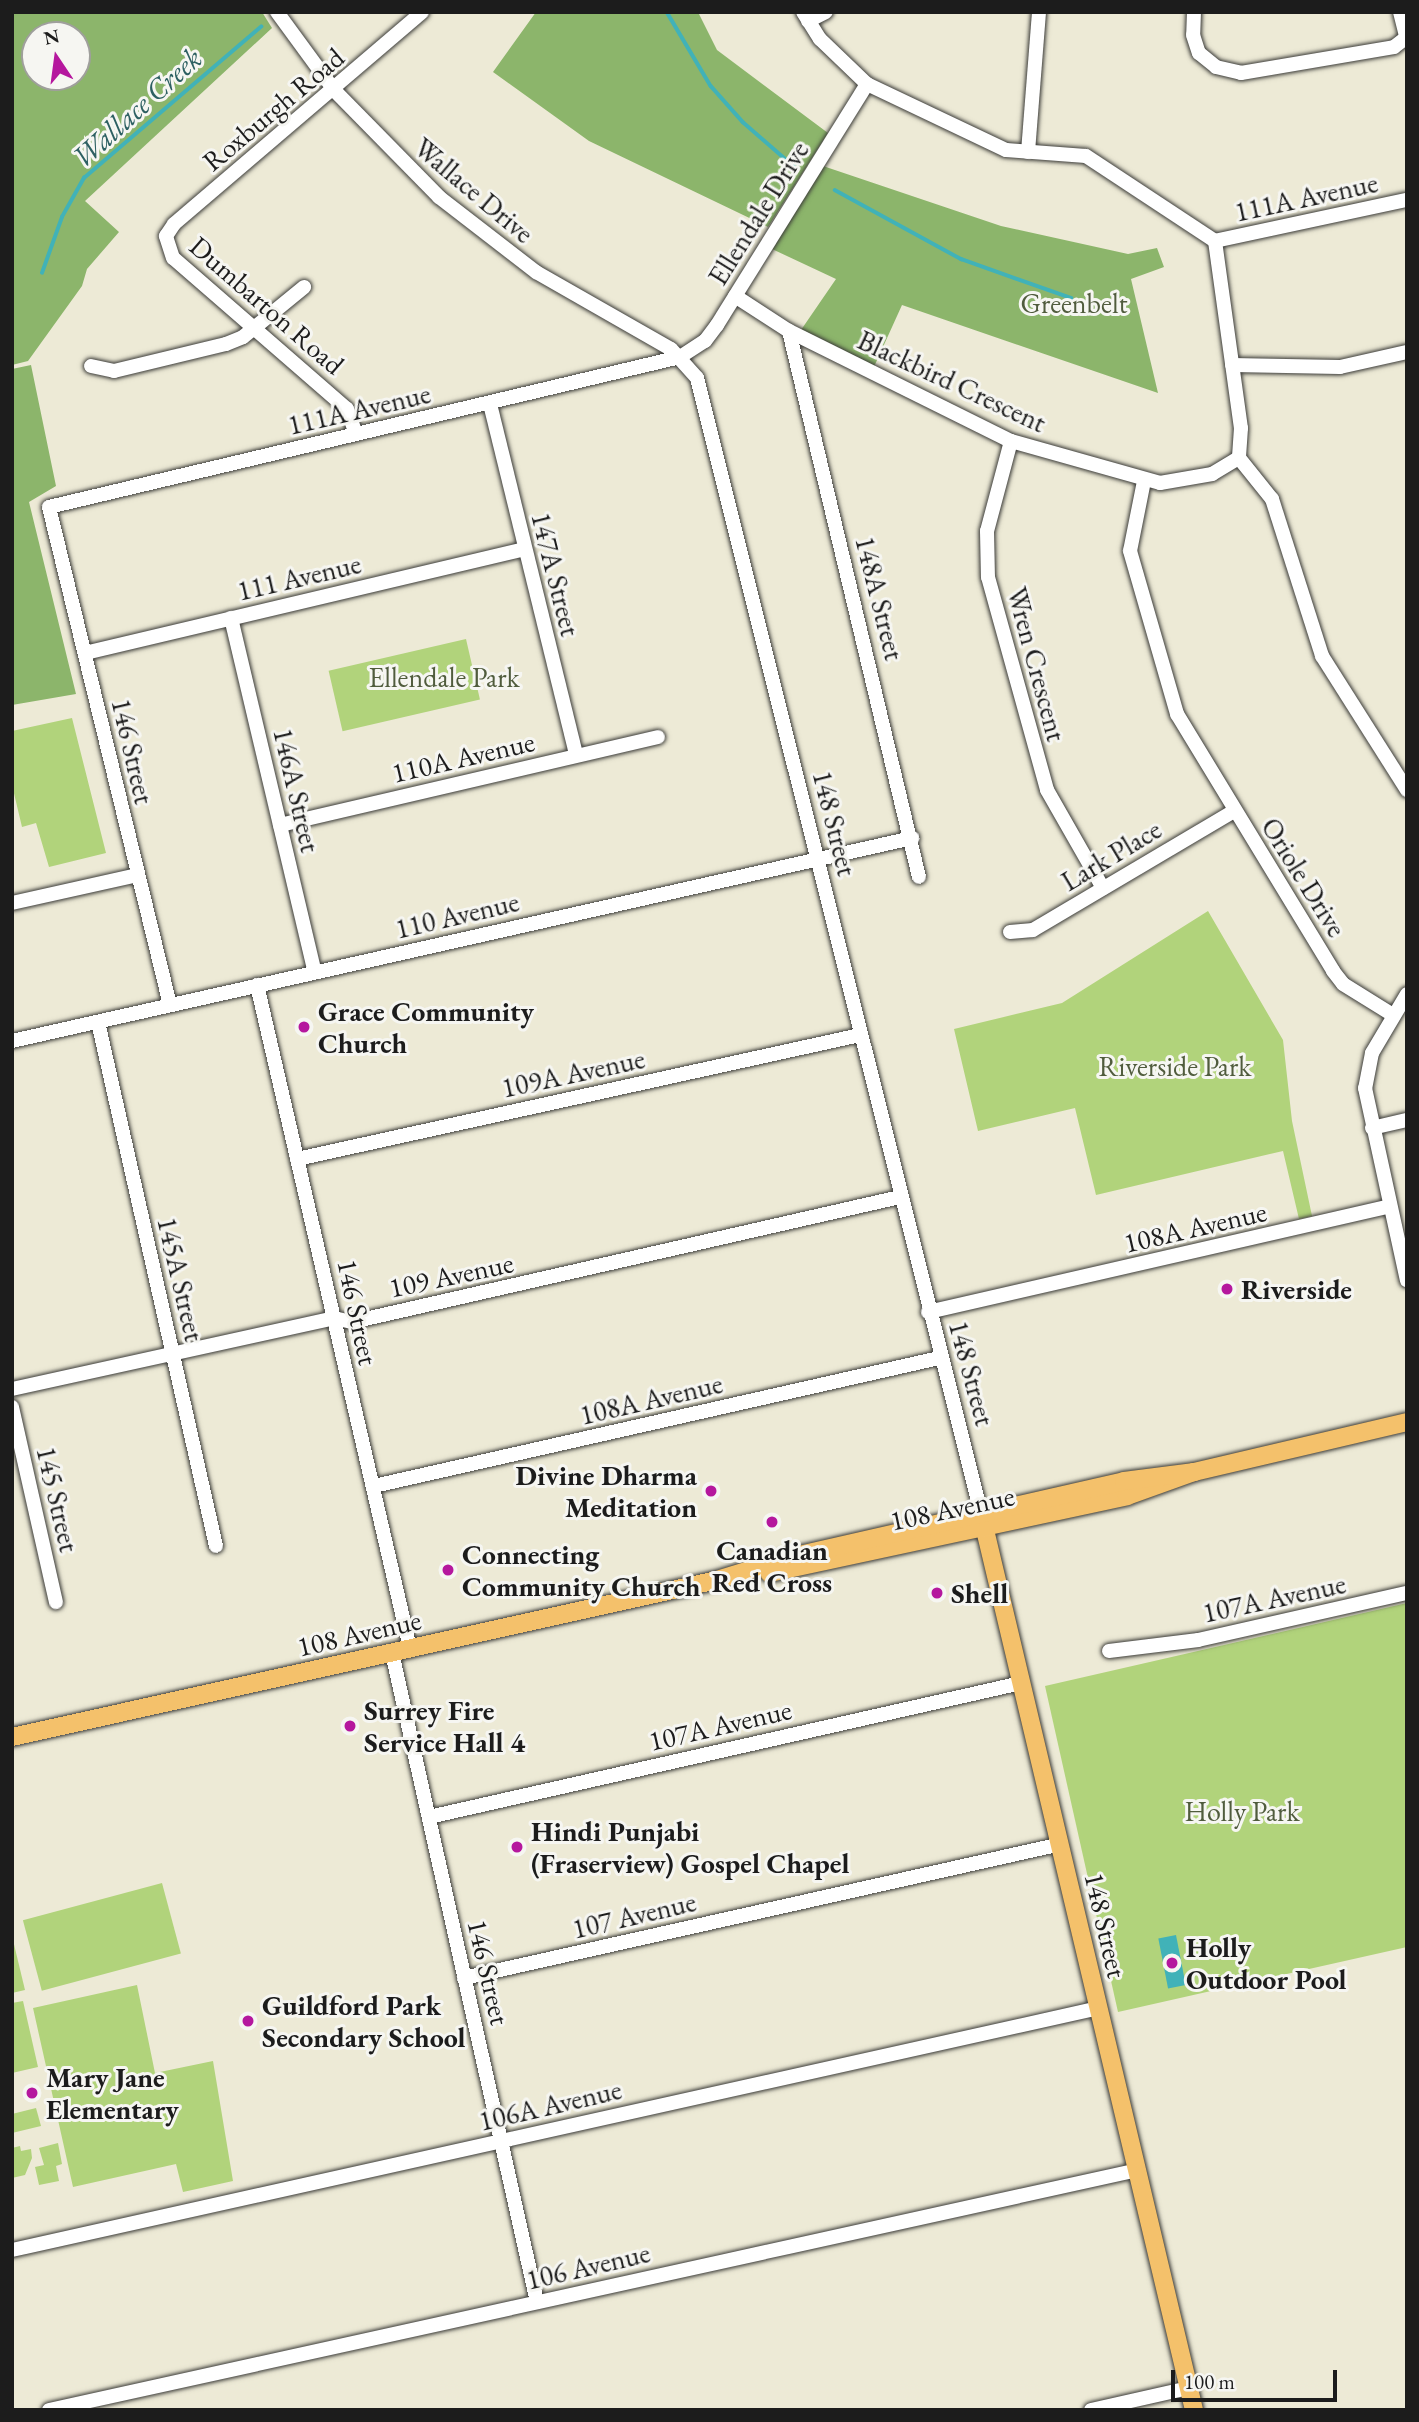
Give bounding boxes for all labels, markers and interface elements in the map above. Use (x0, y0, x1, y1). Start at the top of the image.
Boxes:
north arrow (21, 21, 91, 91)
text: N (41, 23, 62, 51)
water label: Wallace Creek (65, 40, 209, 176)
street label: Roxburgh Road (195, 40, 351, 178)
street label: Wallace Drive (407, 130, 541, 250)
street label: Ellendale Drive (700, 135, 816, 291)
street label: 111A Avenue (1231, 165, 1381, 229)
street label: Dumbarton Road (183, 229, 351, 381)
park label: Greenbelt (1021, 286, 1127, 320)
street label: Blackbird Crescent (853, 323, 1051, 439)
street label: 111A Avenue (284, 376, 434, 442)
street label: 147A Street (524, 508, 588, 640)
street label: 148A Street (848, 532, 912, 664)
street label: 111 Avenue (234, 546, 364, 608)
street label: Wren Crescent (1000, 583, 1074, 745)
park label: Ellendale Park (368, 660, 520, 694)
street label: 146 Street (105, 695, 161, 807)
street label: 146A Street (266, 724, 328, 856)
street label: 110A Avenue (388, 724, 538, 790)
street label: 148 Street (806, 767, 864, 879)
street label: Oriole Drive (1254, 811, 1354, 943)
street label: Lark Place (1055, 812, 1167, 898)
street label: 110 Avenue (392, 884, 522, 946)
place label: Grace Community Church (318, 994, 534, 1060)
marker: Grace Community Church (296, 1019, 312, 1035)
street label: 109A Avenue (498, 1041, 648, 1105)
park label: Riverside Park (1099, 1049, 1251, 1083)
street label: 108A Avenue (1120, 1194, 1270, 1260)
street label: 145A Street (150, 1213, 212, 1345)
street label: 109 Avenue (386, 1245, 516, 1305)
street label: 146 Street (330, 1256, 386, 1368)
place label: Riverside (1241, 1272, 1352, 1306)
marker: Riverside (1219, 1281, 1235, 1297)
street label: 148 Street (942, 1317, 1002, 1429)
street label: 108A Avenue (576, 1366, 726, 1432)
street label: 145 Street (30, 1443, 86, 1555)
place label: Divine Dharma Meditation (516, 1458, 697, 1524)
street label: 108 Avenue (887, 1478, 1017, 1538)
marker: Divine Dharma Meditation (703, 1483, 719, 1499)
marker: Canadian Red Cross (764, 1514, 780, 1530)
place label: Canadian Red Cross (712, 1533, 832, 1599)
place label: Connecting Community Church (462, 1537, 700, 1603)
marker: Connecting Community Church (440, 1562, 456, 1578)
street label: 107A Avenue (1199, 1566, 1349, 1630)
place label: Shell (951, 1576, 1008, 1610)
marker: Shell (929, 1585, 945, 1601)
street label: 108 Avenue (294, 1602, 424, 1664)
street label: 107A Avenue (645, 1692, 795, 1758)
place label: Surrey Fire Service Hall 4 (364, 1693, 525, 1759)
marker: Surrey Fire Service Hall 4 (342, 1718, 358, 1734)
park label: Holly Park (1184, 1794, 1300, 1828)
place label: Hindi Punjabi (Fraserview) Gospel Chapel (531, 1814, 849, 1880)
marker: Hindi Punjabi (Fraserview) Gospel Chapel (509, 1839, 525, 1855)
street label: 148 Street (1078, 1869, 1134, 1981)
street label: 107 Avenue (569, 1884, 699, 1946)
street label: 146 Street (461, 1916, 517, 2028)
place label: Holly Outdoor Pool (1186, 1930, 1347, 1996)
marker: Holly Outdoor Pool (1164, 1955, 1180, 1971)
place label: Guildford Park Secondary School (262, 1988, 465, 2054)
marker: Guildford Park Secondary School (240, 2013, 256, 2029)
place label: Mary Jane Elementary (46, 2060, 179, 2126)
street label: 106A Avenue (475, 2072, 625, 2138)
marker: Mary Jane Elementary (24, 2085, 40, 2101)
street label: 106 Avenue (523, 2235, 653, 2297)
scale bar (1174, 2356, 1340, 2400)
text: 100 m (1184, 2368, 1235, 2395)

